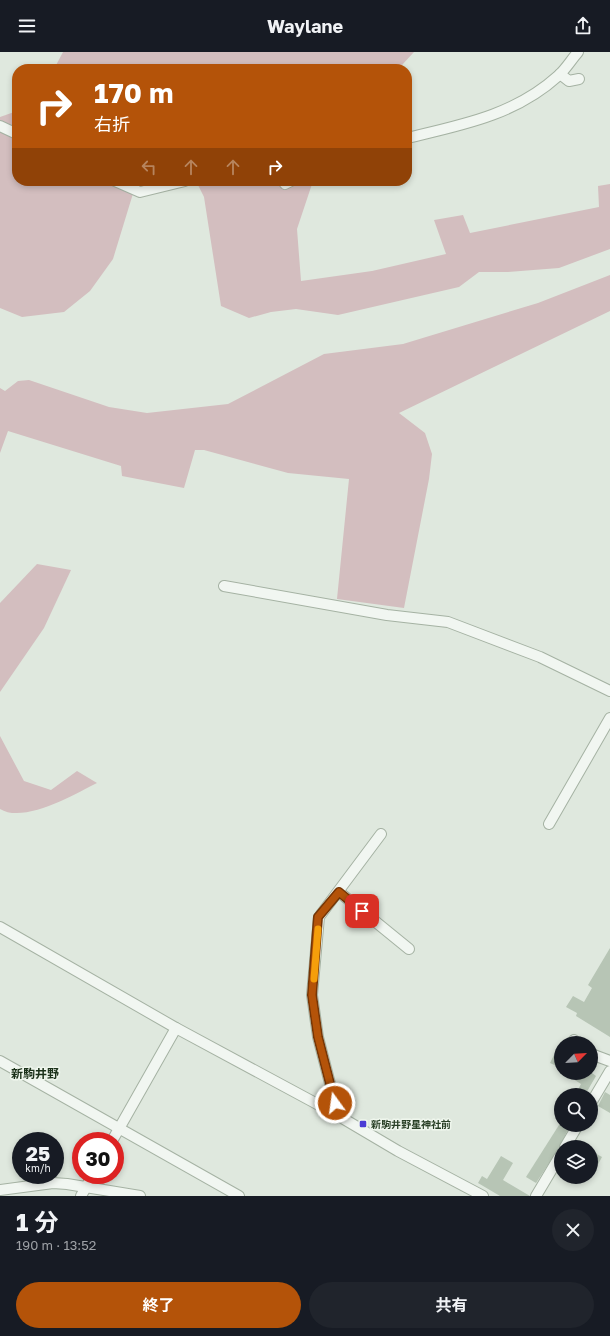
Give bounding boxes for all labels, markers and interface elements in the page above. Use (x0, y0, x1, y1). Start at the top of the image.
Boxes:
icon: menu (16, 15, 38, 37)
text: Waylane (267, 15, 343, 37)
icon: share (572, 15, 594, 37)
text: 170 m (94, 76, 173, 109)
icon: right (28, 80, 80, 132)
text: 右折 (94, 113, 130, 135)
icon: left (138, 156, 160, 178)
icon: ahead (180, 156, 202, 178)
icon: ahead (222, 156, 244, 178)
icon: right (264, 156, 286, 178)
pin (345, 894, 379, 928)
icon: arrive (351, 900, 373, 922)
north arrow (554, 1036, 598, 1080)
map controls (554, 1036, 598, 1184)
district label: 新駒井野 (11, 1066, 59, 1081)
position arrow (314, 1082, 356, 1124)
button: search (554, 1088, 598, 1132)
place label: 新駒井野星神社前 (371, 1118, 451, 1130)
marker: 新駒井野星神社前 (358, 1119, 368, 1129)
speed limit sign: 30 (72, 1132, 124, 1184)
button: layers (554, 1140, 598, 1184)
text: 25 (26, 1141, 50, 1165)
text: km/h (25, 1162, 51, 1174)
text: 1 分 (16, 1207, 58, 1236)
button: close (552, 1209, 594, 1251)
text: 190 m · 13:52 (16, 1237, 96, 1253)
button: 終了 (16, 1282, 301, 1328)
button: 共有 (309, 1282, 594, 1328)

